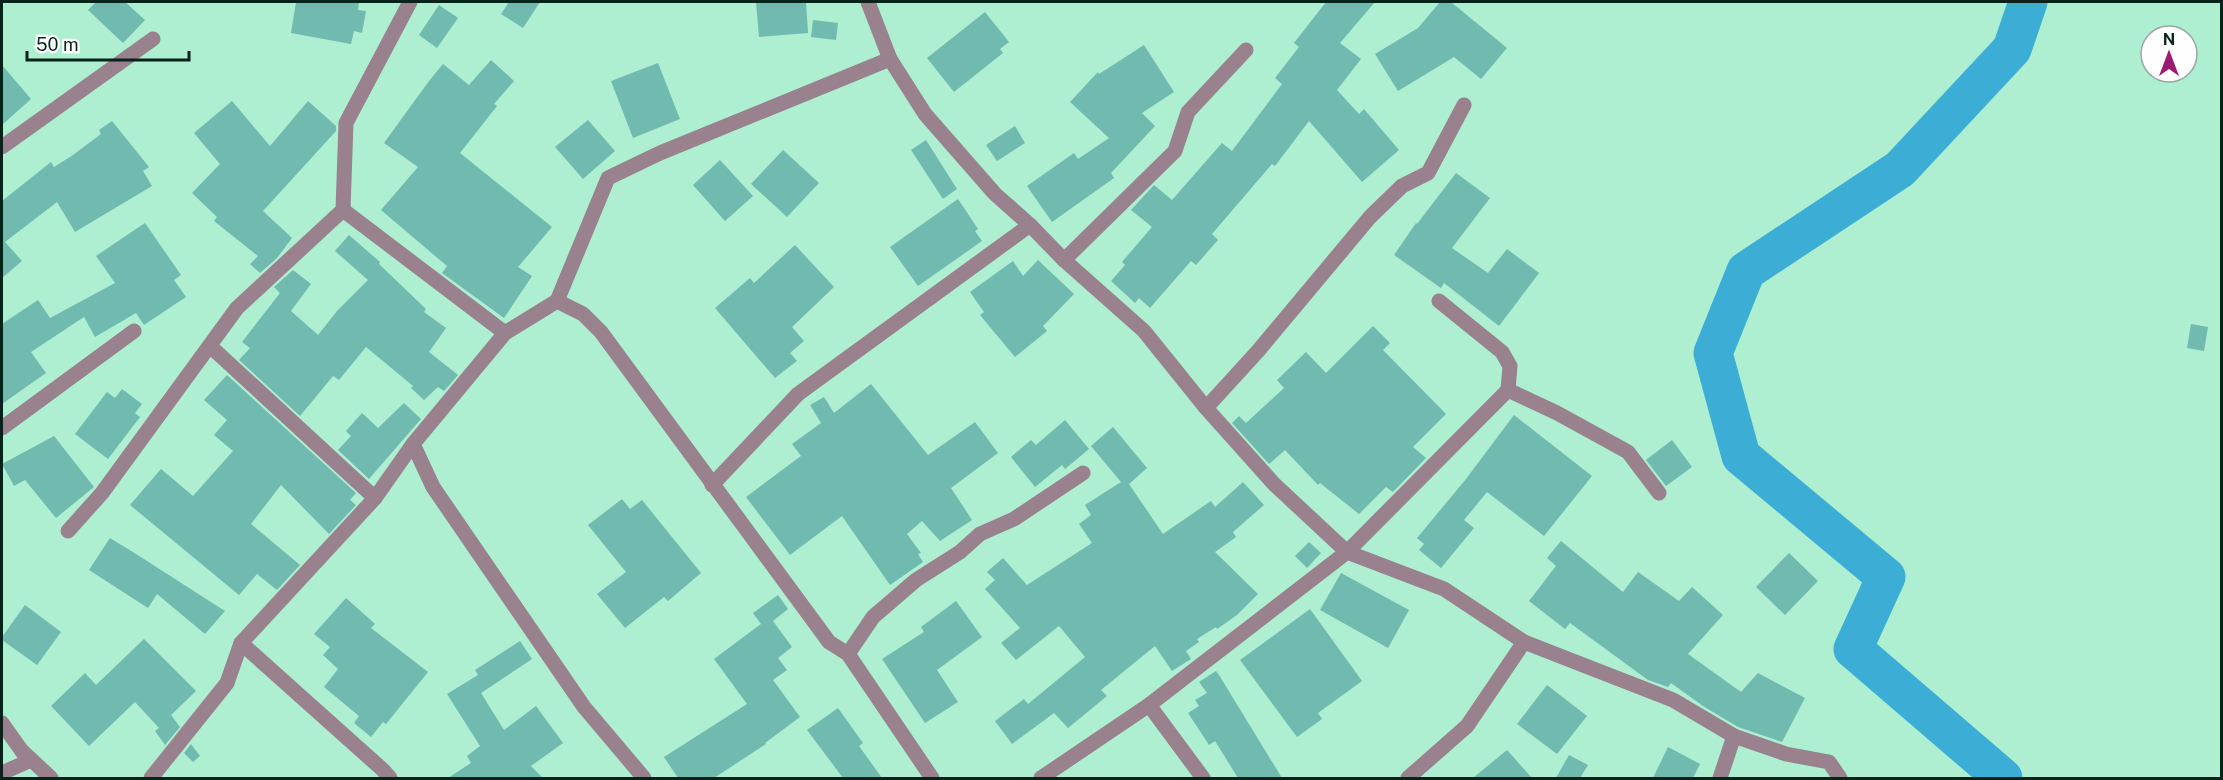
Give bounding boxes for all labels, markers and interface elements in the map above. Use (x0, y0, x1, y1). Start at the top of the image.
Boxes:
scale bar (27, 24, 189, 62)
north arrow (2139, 24, 2199, 84)
text: N (2163, 30, 2175, 49)
text: 50 m (36, 34, 79, 55)

